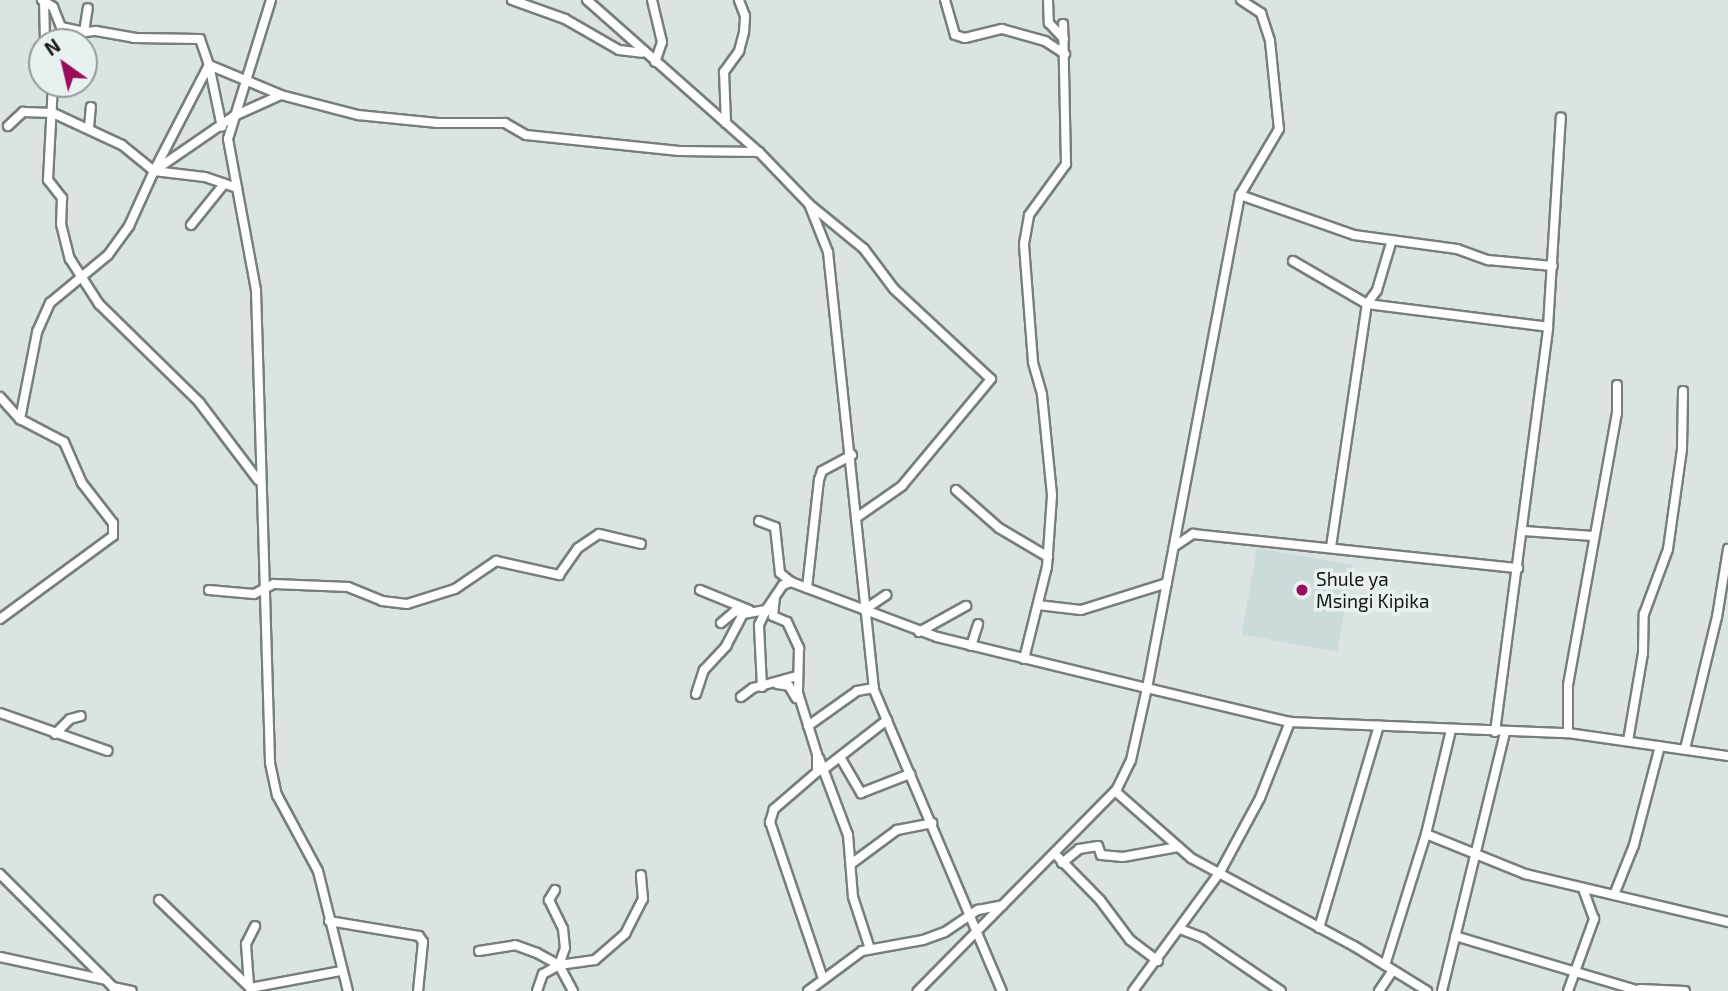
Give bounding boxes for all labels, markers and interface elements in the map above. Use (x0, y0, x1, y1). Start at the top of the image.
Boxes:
north arrow (28, 28, 98, 98)
text: N (40, 33, 64, 60)
place label: Shule ya Msingi Kipika (1316, 568, 1429, 612)
marker: Shule ya Msingi Kipika (1294, 582, 1310, 598)

